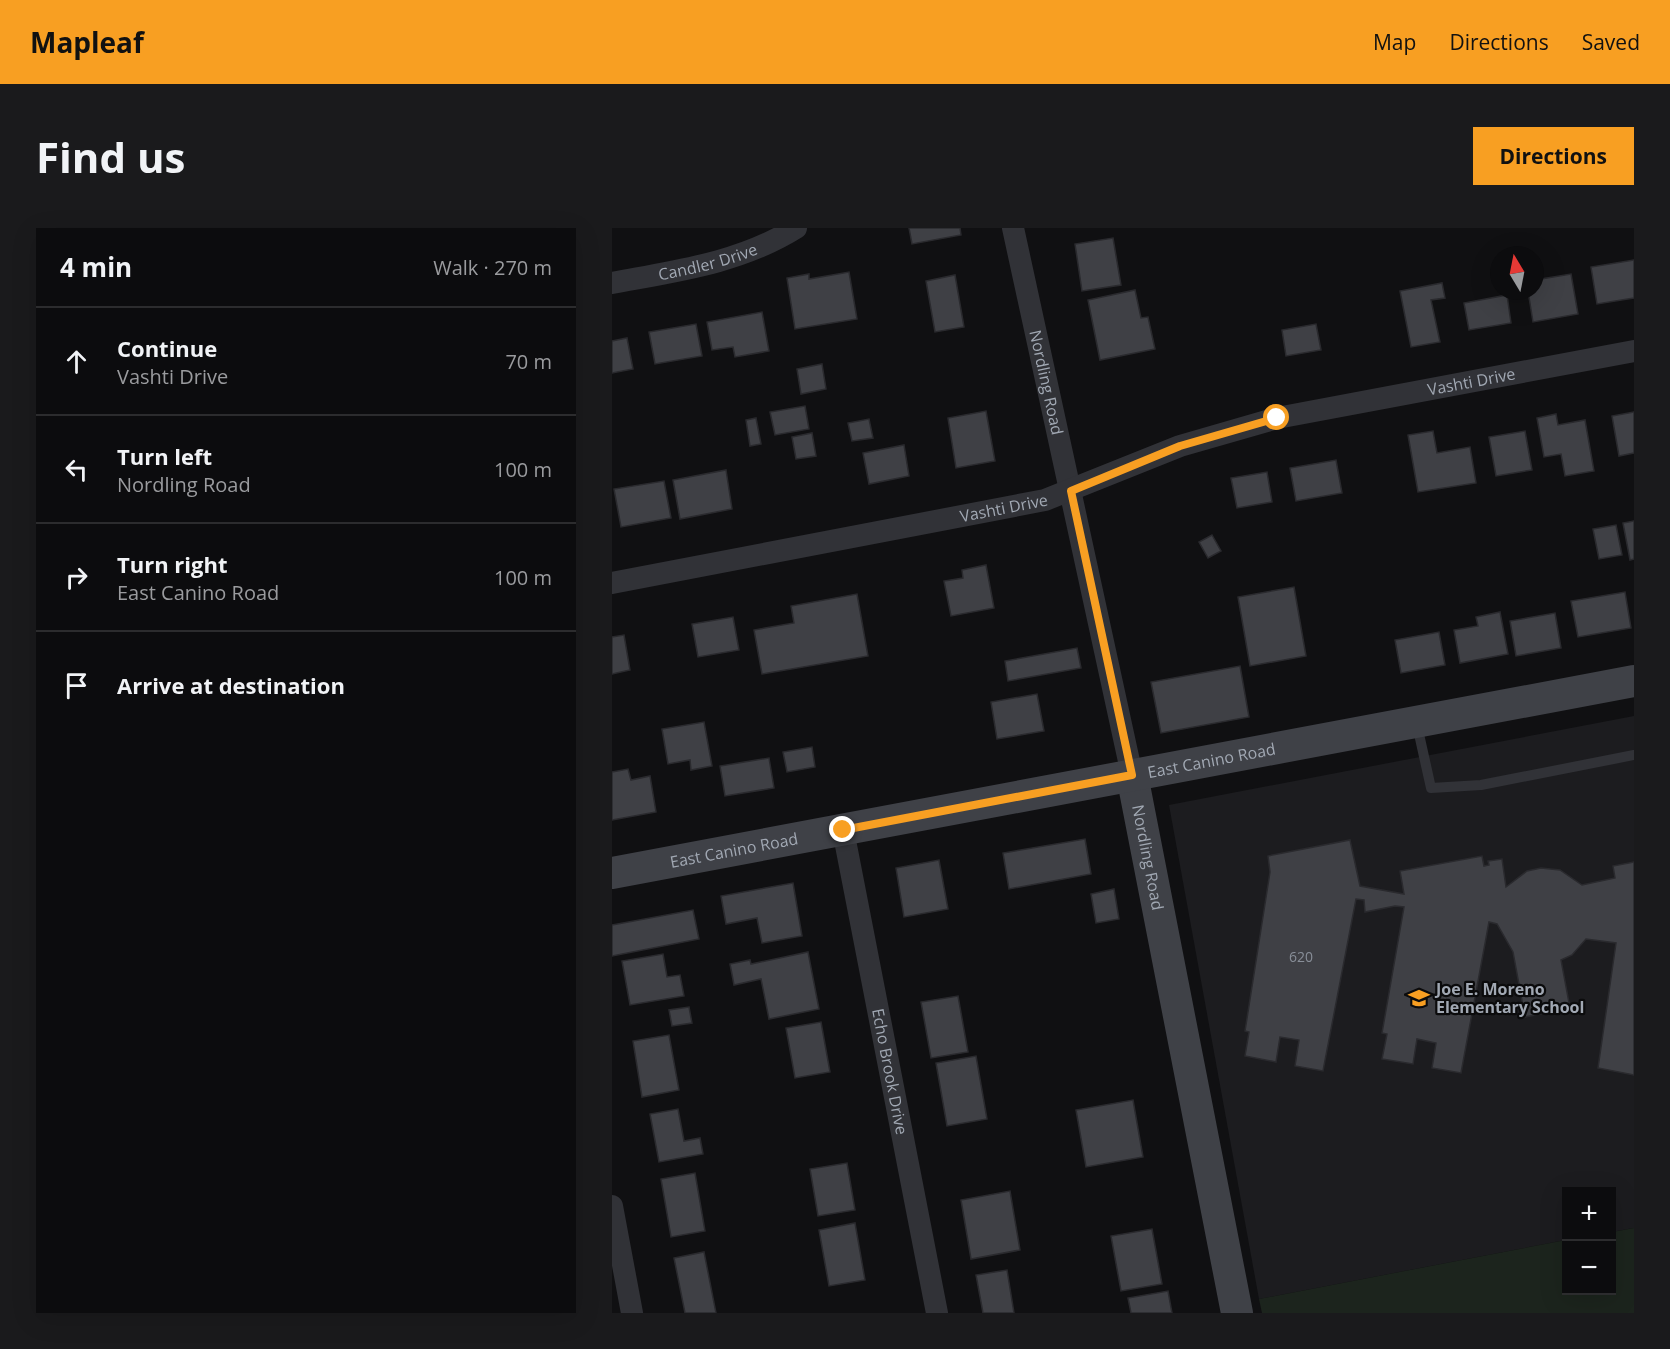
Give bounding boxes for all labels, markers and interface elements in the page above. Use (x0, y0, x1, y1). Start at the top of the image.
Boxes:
text: Mapleaf (30, 23, 144, 61)
text: Map (1373, 28, 1416, 56)
text: Directions (1449, 28, 1549, 56)
text: Saved (1582, 28, 1640, 56)
button: Directions (1473, 127, 1634, 185)
text: Find us (36, 128, 185, 185)
street label: Candler Drive (656, 238, 760, 285)
north arrow (1490, 246, 1544, 300)
text: 4 min (60, 249, 132, 285)
text: Walk · 270 m (433, 254, 552, 281)
street label: Nordling Road (1024, 328, 1069, 437)
text: Continue (117, 333, 217, 363)
icon: ahead (60, 345, 93, 378)
text: 70 m (505, 348, 552, 375)
text: Vashti Drive (117, 363, 228, 390)
street label: Vashti Drive (1426, 363, 1517, 401)
route start (1263, 404, 1289, 430)
text: Turn left (117, 441, 212, 471)
icon: left (60, 453, 93, 486)
text: 100 m (494, 456, 552, 483)
text: Nordling Road (117, 471, 251, 498)
street label: Vashti Drive (958, 489, 1050, 527)
text: Turn right (117, 549, 228, 579)
icon: right (60, 561, 93, 594)
text: 100 m (494, 564, 552, 591)
text: East Canino Road (117, 579, 279, 606)
icon: arrive (60, 669, 93, 702)
text: Arrive at destination (117, 670, 345, 700)
street label: East Canino Road (1146, 738, 1277, 783)
street label: Nordling Road (1127, 803, 1169, 912)
route end (829, 816, 855, 842)
street label: East Canino Road (668, 827, 800, 873)
house number: 620 (1289, 947, 1313, 966)
place label: Joe E. Moreno Elementary School (1434, 978, 1584, 1018)
school or university icon: Joe E. Moreno Elementary School (1407, 986, 1431, 1010)
street label: Echo Brook Drive (867, 1007, 913, 1136)
map controls (1562, 1187, 1616, 1295)
button: + (1562, 1187, 1616, 1241)
button: − (1562, 1241, 1616, 1295)

